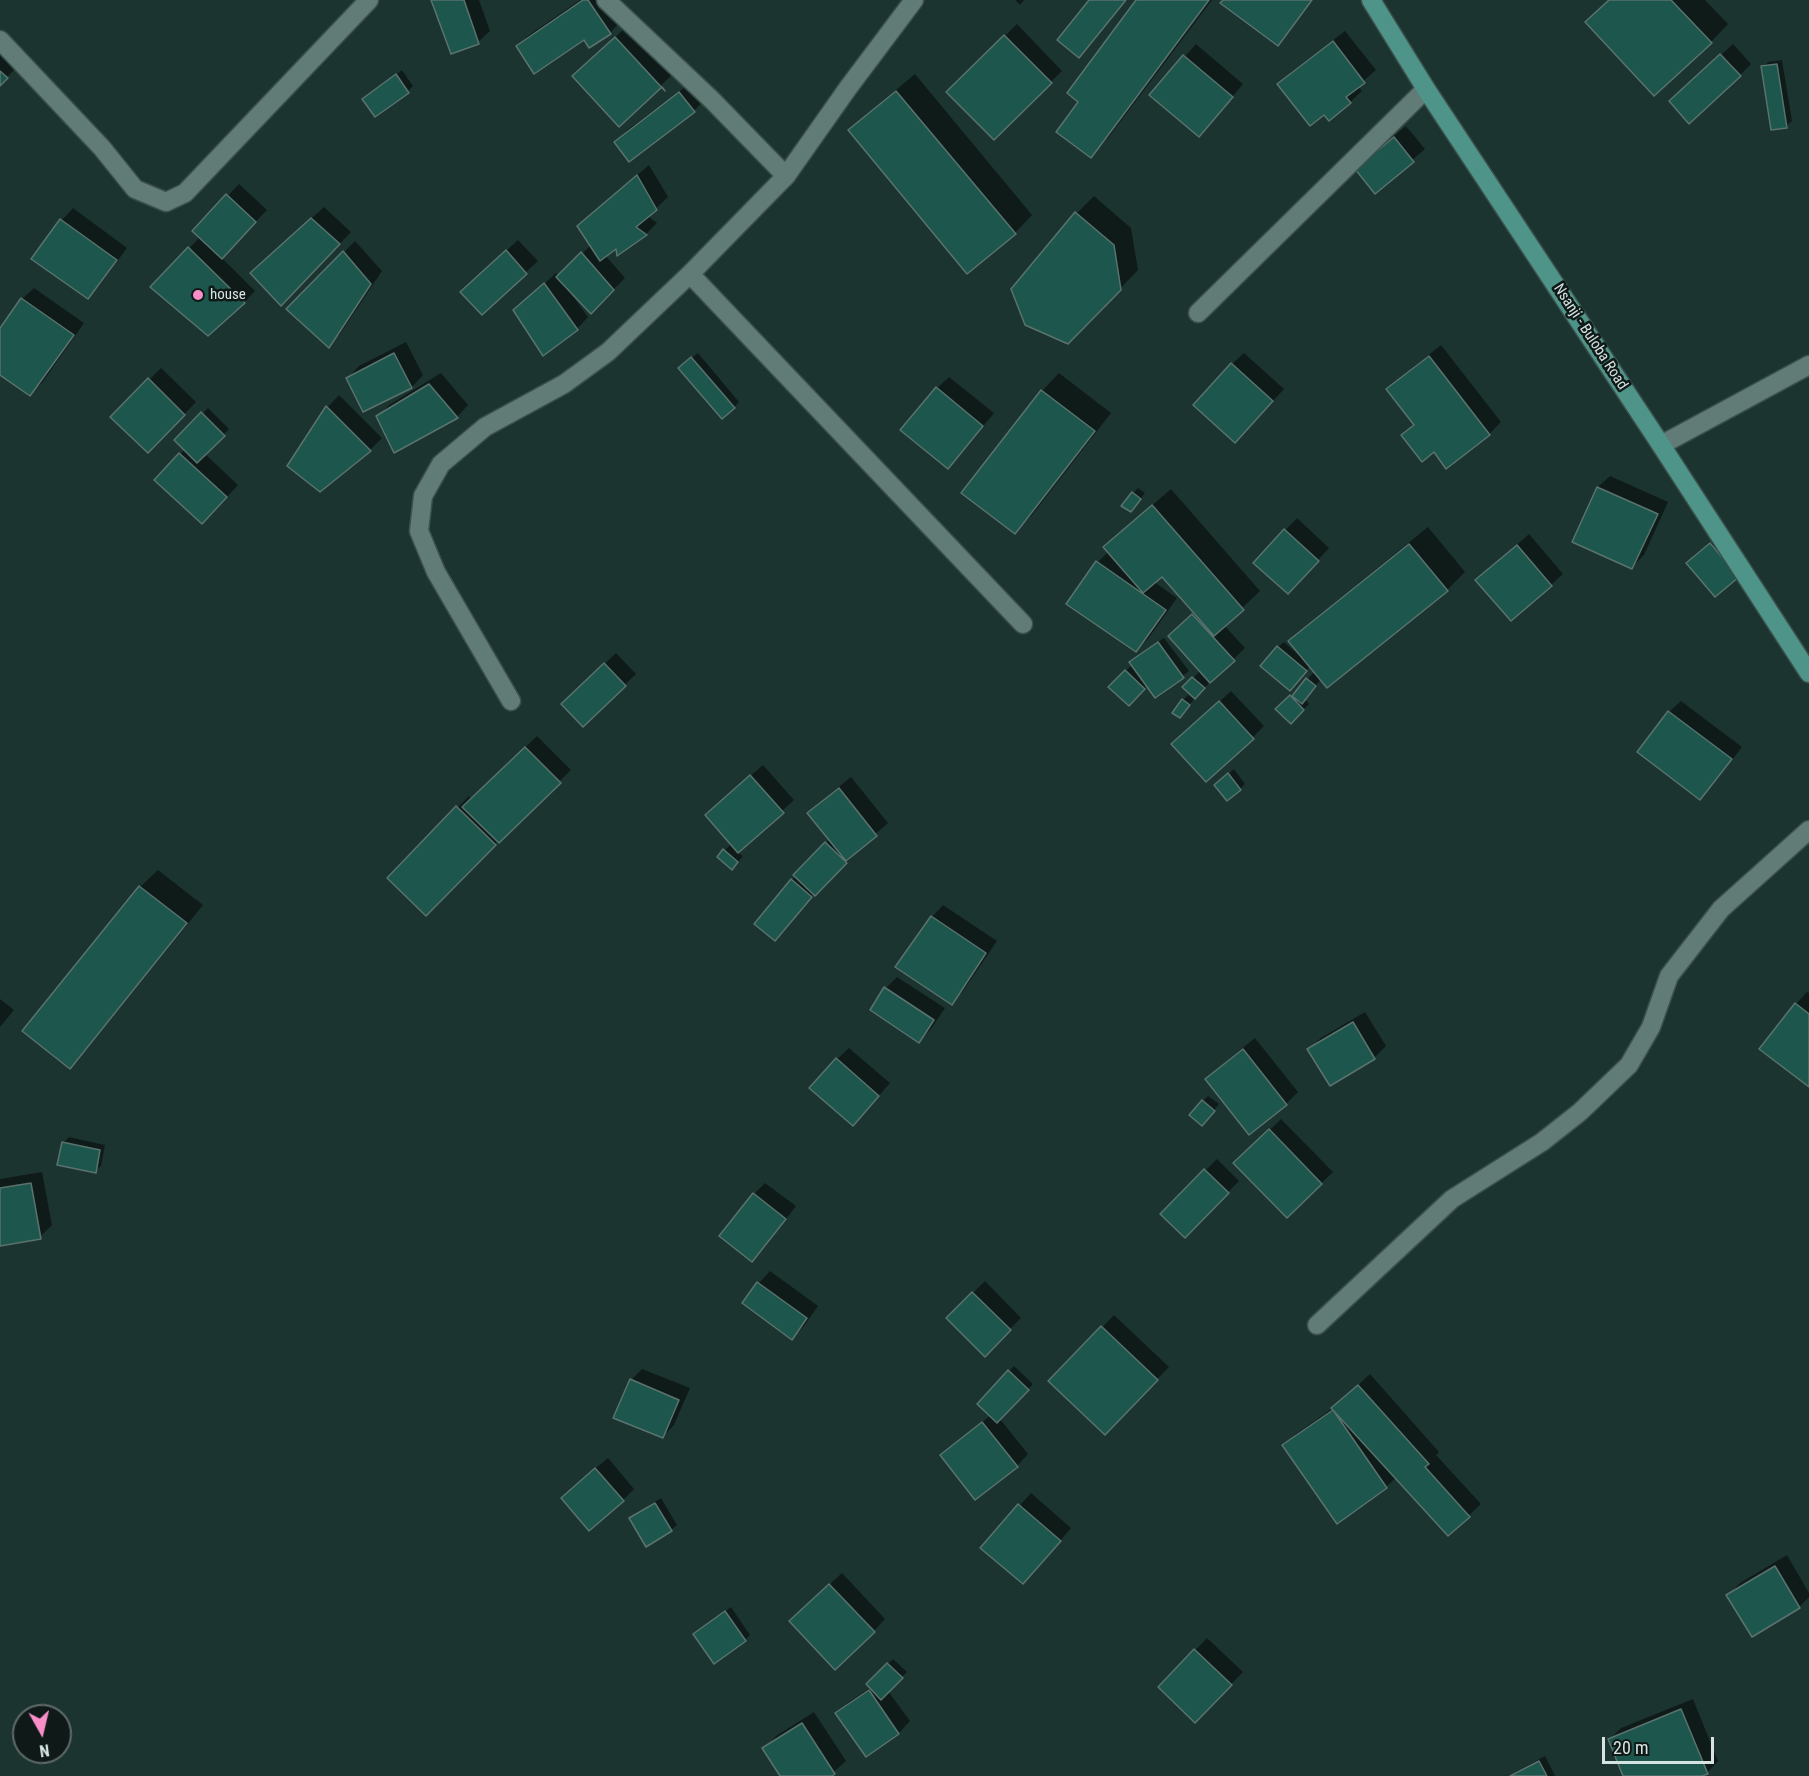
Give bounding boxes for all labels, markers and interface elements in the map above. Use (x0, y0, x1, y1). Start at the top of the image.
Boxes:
street label: Nsanji - Buloba Road (1549, 281, 1631, 393)
place label: house (210, 286, 246, 304)
marker: house (191, 288, 205, 302)
north arrow (12, 1704, 72, 1764)
scale bar (1605, 1725, 1718, 1763)
text: 20 m (1613, 1737, 1648, 1758)
text: N (38, 1740, 50, 1760)

